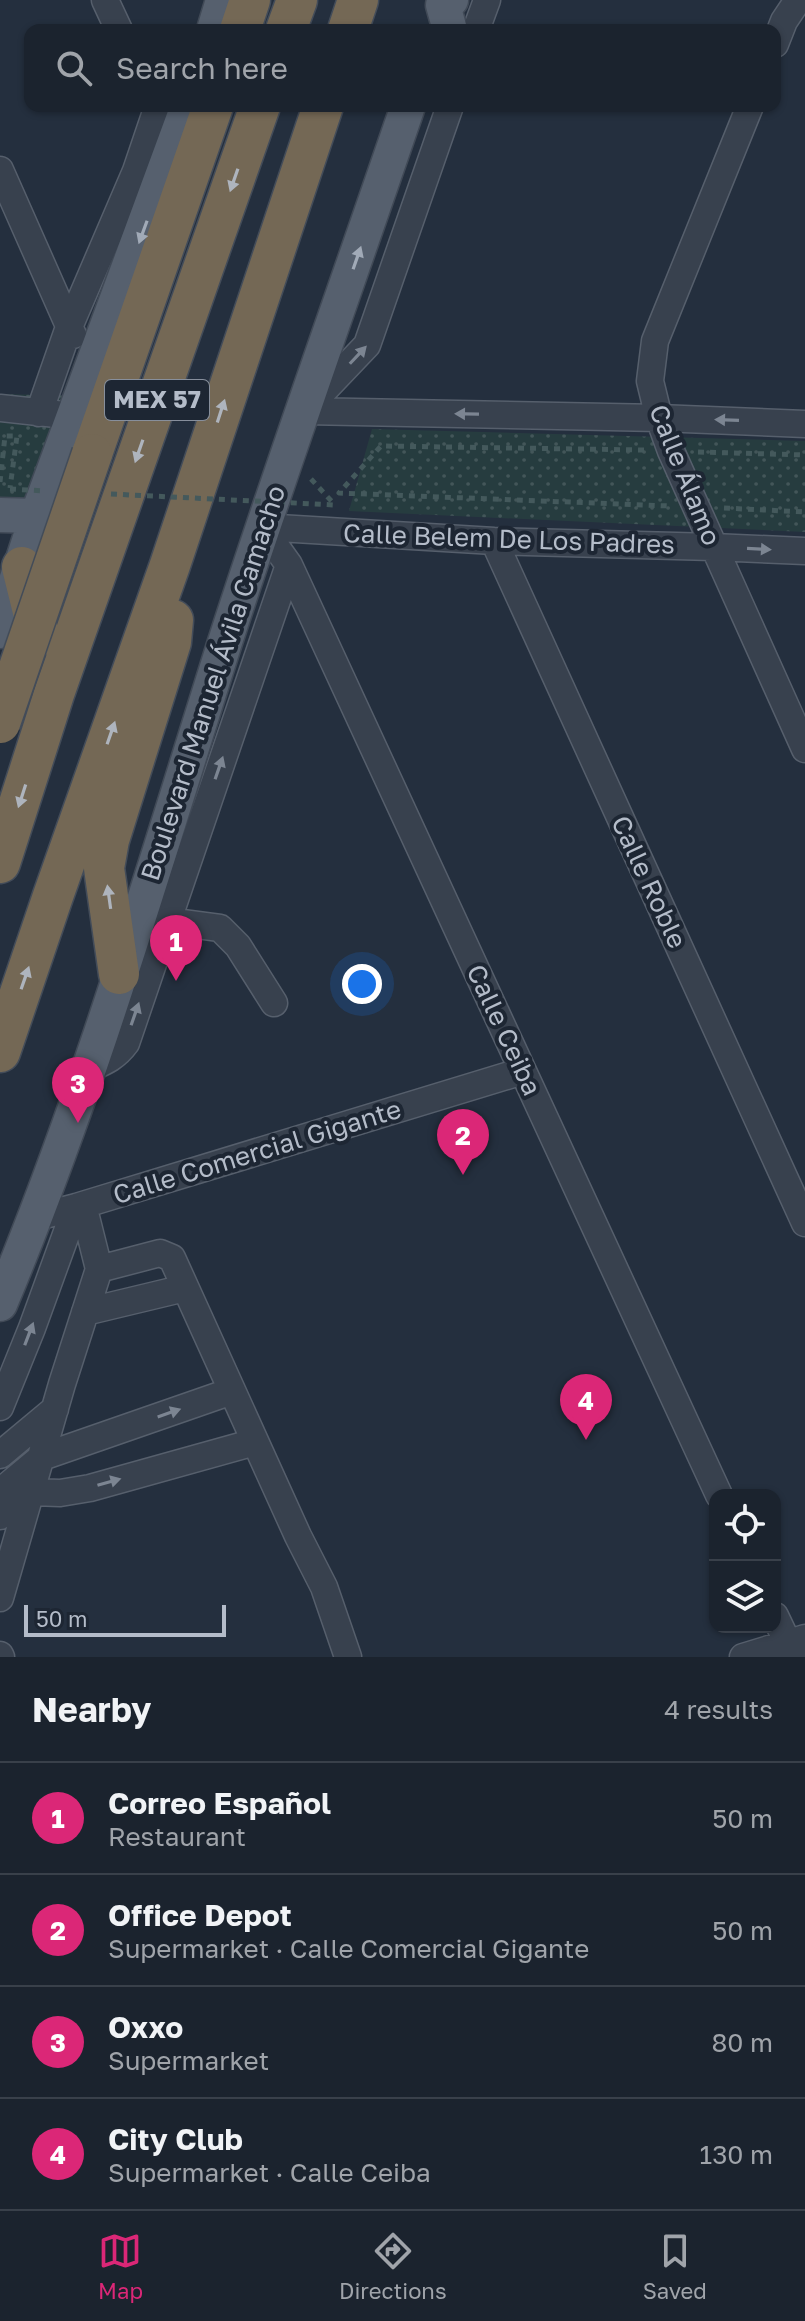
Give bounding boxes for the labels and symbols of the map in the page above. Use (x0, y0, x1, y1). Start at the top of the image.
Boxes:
one-way arrow (227, 168, 240, 192)
one-way arrow (136, 220, 148, 244)
one-way arrow (351, 245, 363, 269)
one-way arrow (349, 345, 367, 364)
road number: MEX 57 (105, 380, 209, 420)
one-way arrow (216, 399, 228, 423)
street label: Calle Álamo (643, 400, 728, 550)
one-way arrow (454, 408, 479, 420)
one-way arrow (714, 414, 739, 427)
one-way arrow (132, 440, 145, 464)
street label: Boulevard Manuel Ávila Camacho (134, 481, 291, 884)
street label: Calle Belem De Los Padres (343, 517, 675, 560)
one-way arrow (747, 543, 772, 556)
one-way arrow (105, 720, 117, 744)
one-way arrow (214, 756, 226, 780)
one-way arrow (16, 784, 28, 808)
street label: Calle Roble (605, 811, 694, 953)
one-way arrow (102, 884, 115, 909)
pin: 1 (150, 915, 202, 981)
street label: Calle Ceiba (461, 959, 548, 1100)
your location (342, 964, 382, 1004)
one-way arrow (19, 966, 31, 990)
one-way arrow (130, 1002, 142, 1026)
pin: 3 (52, 1057, 104, 1123)
street label: Calle Comercial Gigante (109, 1093, 405, 1210)
pin: 2 (437, 1109, 489, 1175)
one-way arrow (23, 1322, 36, 1346)
pin: 4 (560, 1374, 612, 1440)
one-way arrow (157, 1406, 181, 1418)
one-way arrow (98, 1475, 122, 1488)
scale bar (24, 1601, 226, 1637)

